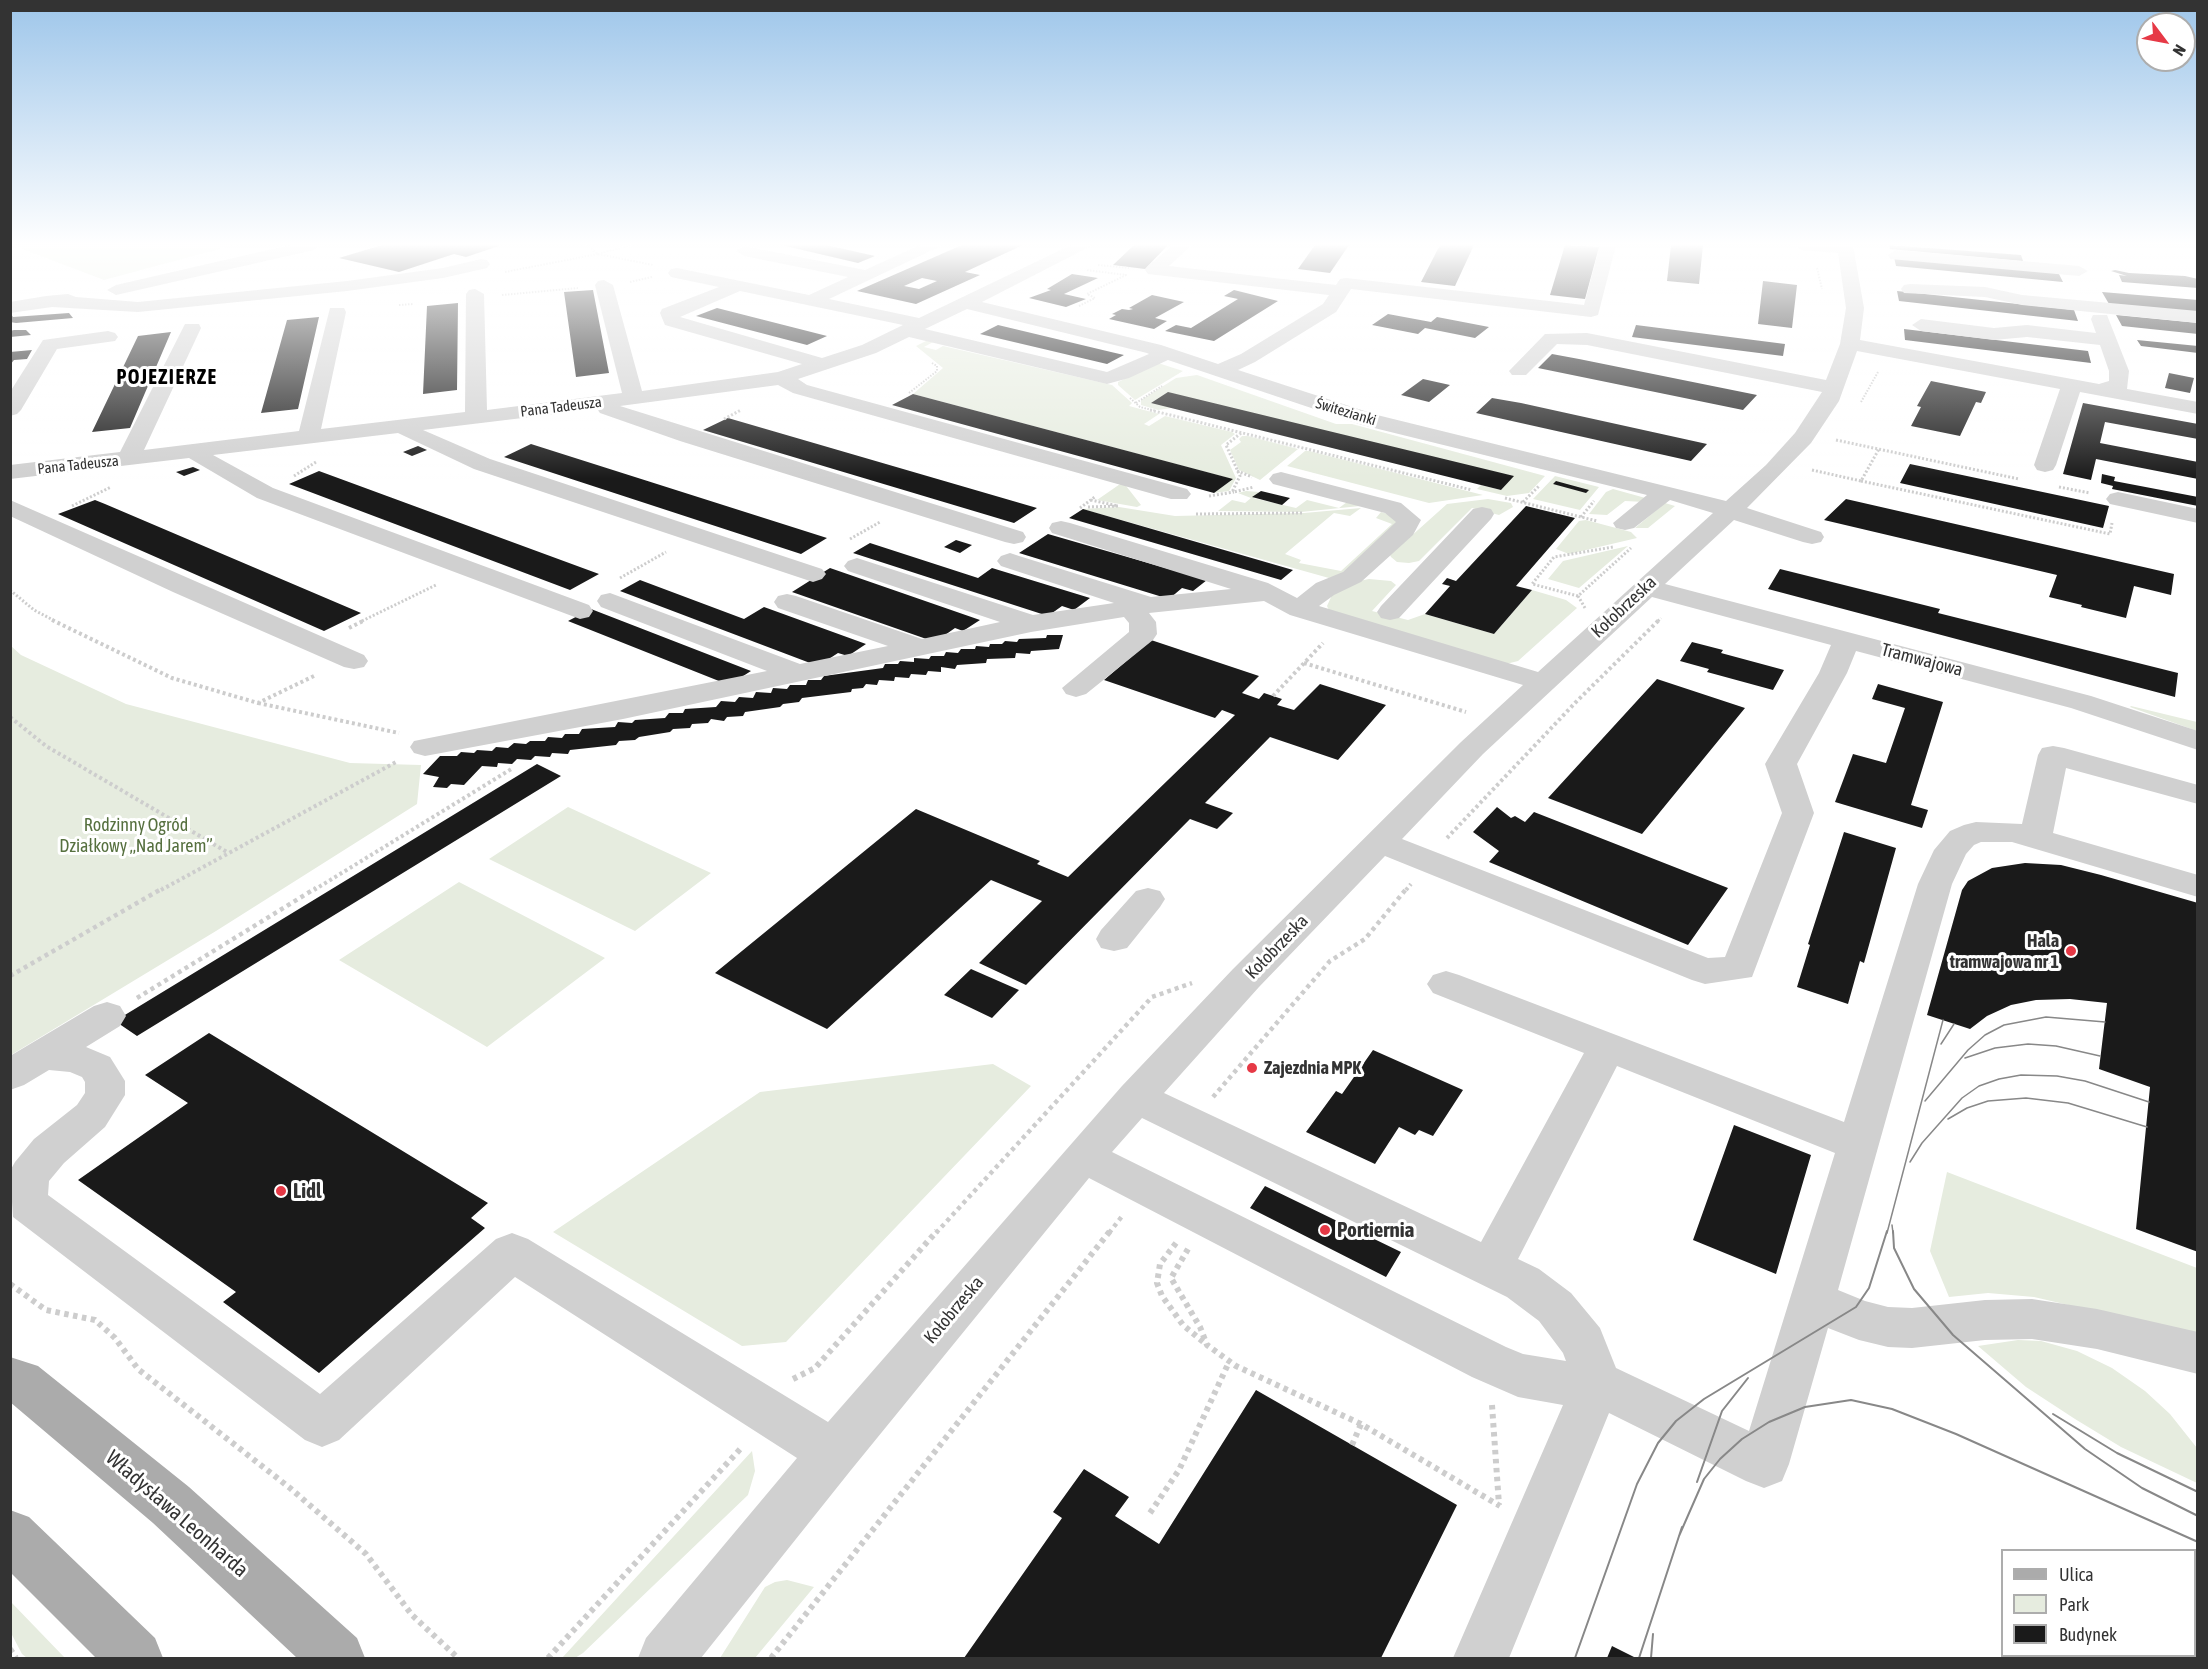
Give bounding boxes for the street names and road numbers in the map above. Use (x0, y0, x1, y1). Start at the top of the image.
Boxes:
street label: Pana Tadeusza (519, 393, 603, 421)
street label: Świtezianki (1314, 394, 1378, 430)
street label: Pana Tadeusza (36, 452, 120, 478)
street label: Kołobrzeska (1587, 572, 1661, 642)
street label: Tramwajowa (1879, 639, 1965, 681)
street label: Kołobrzeska (1241, 910, 1313, 984)
street label: Kołobrzeska (920, 1272, 988, 1348)
street label: Władysława Leonharda (101, 1445, 253, 1583)

